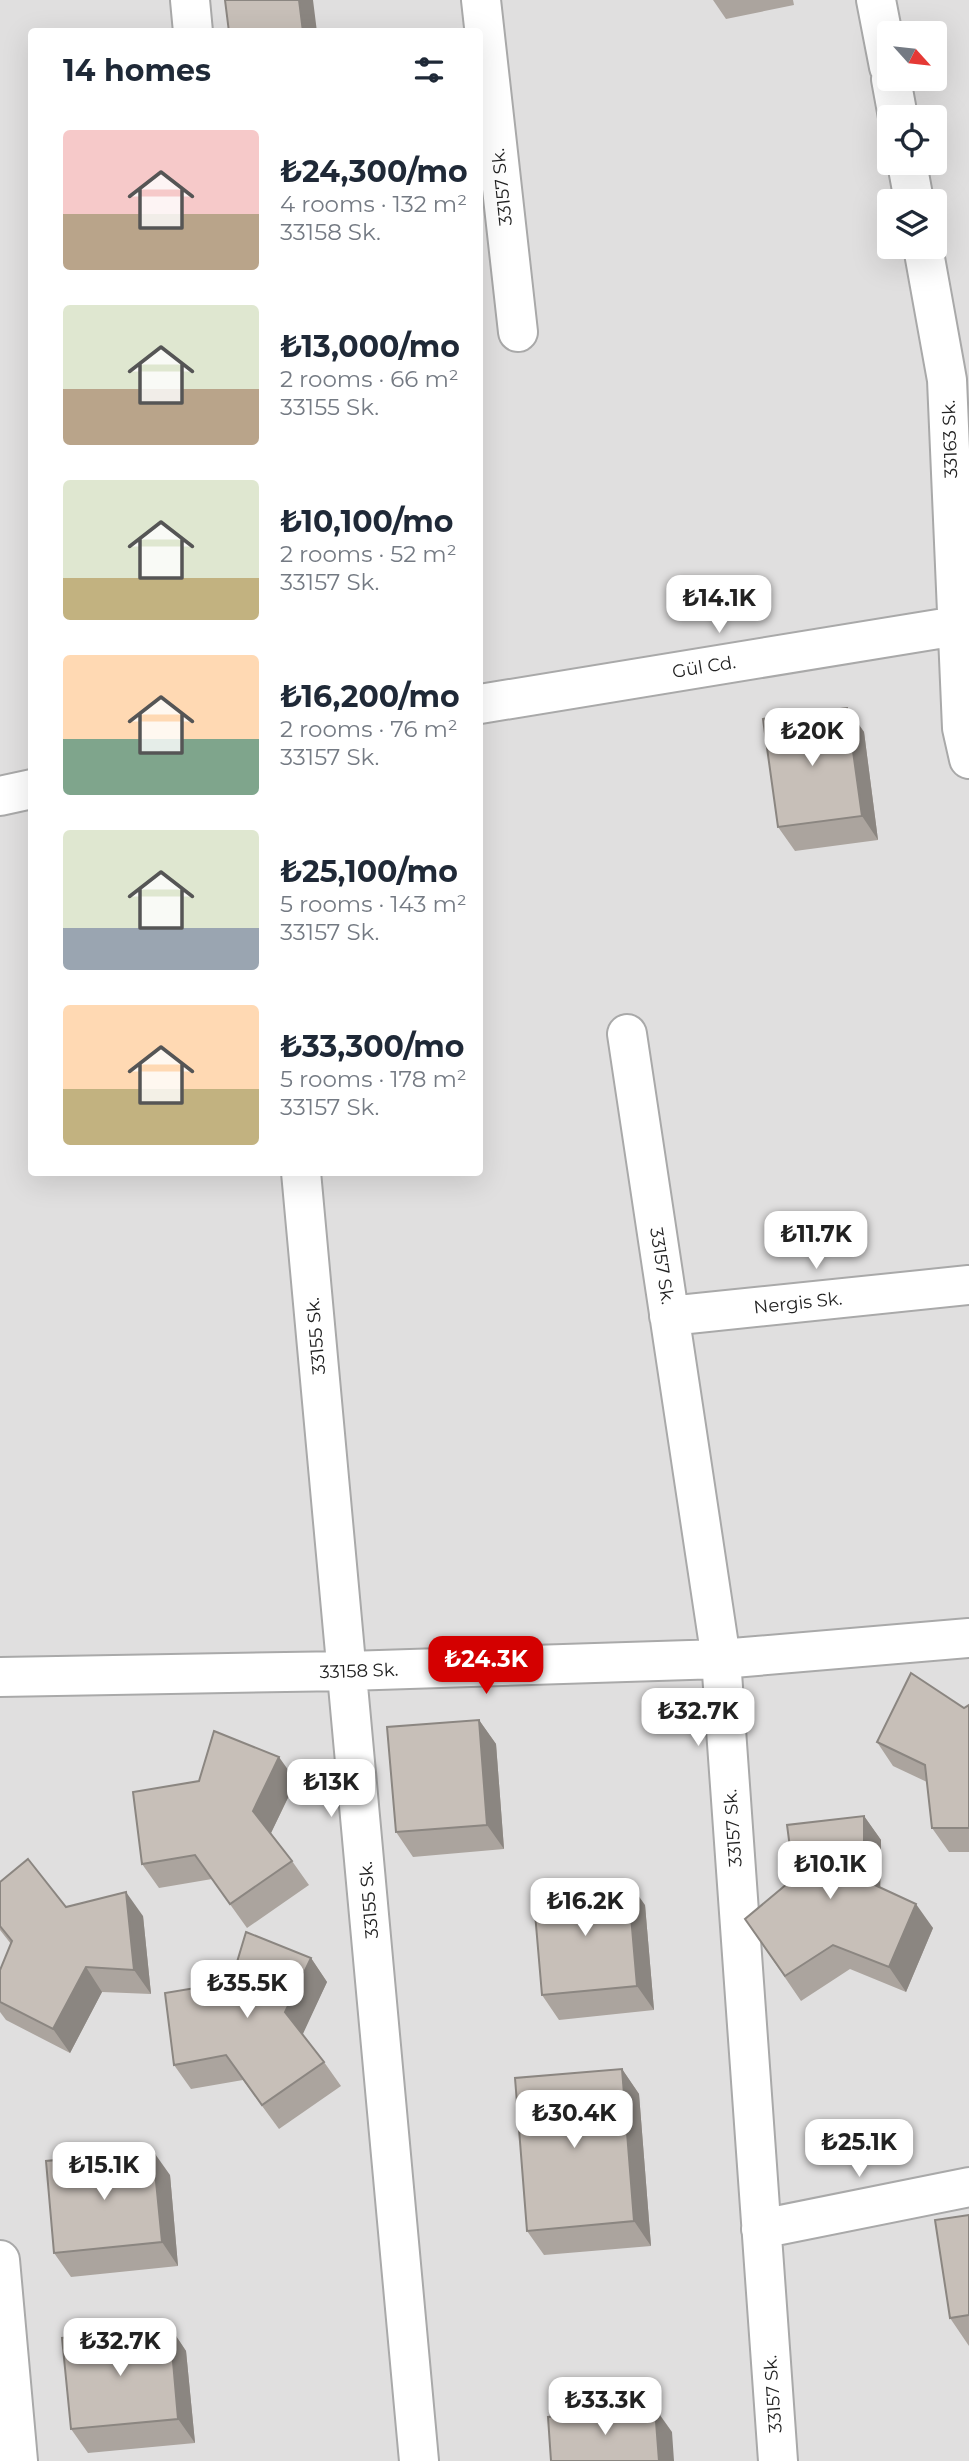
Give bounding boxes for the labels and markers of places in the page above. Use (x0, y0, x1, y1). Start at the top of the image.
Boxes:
pin: ₺14.1K (662, 576, 776, 635)
pin: ₺20K (771, 708, 853, 768)
pin: ₺11.7K (759, 1212, 873, 1271)
pin: ₺24.3K (429, 1636, 543, 1696)
pin: ₺32.7K (641, 1688, 755, 1748)
pin: ₺13K (290, 1759, 372, 1819)
pin: ₺10.1K (773, 1842, 887, 1901)
pin: ₺16.2K (528, 1878, 642, 1938)
pin: ₺35.5K (190, 1960, 304, 2020)
pin: ₺30.4K (517, 2090, 631, 2150)
pin: ₺25.1K (802, 2120, 916, 2179)
pin: ₺15.1K (47, 2142, 161, 2202)
pin: ₺32.7K (63, 2318, 177, 2378)
pin: ₺33.3K (548, 2378, 662, 2437)

